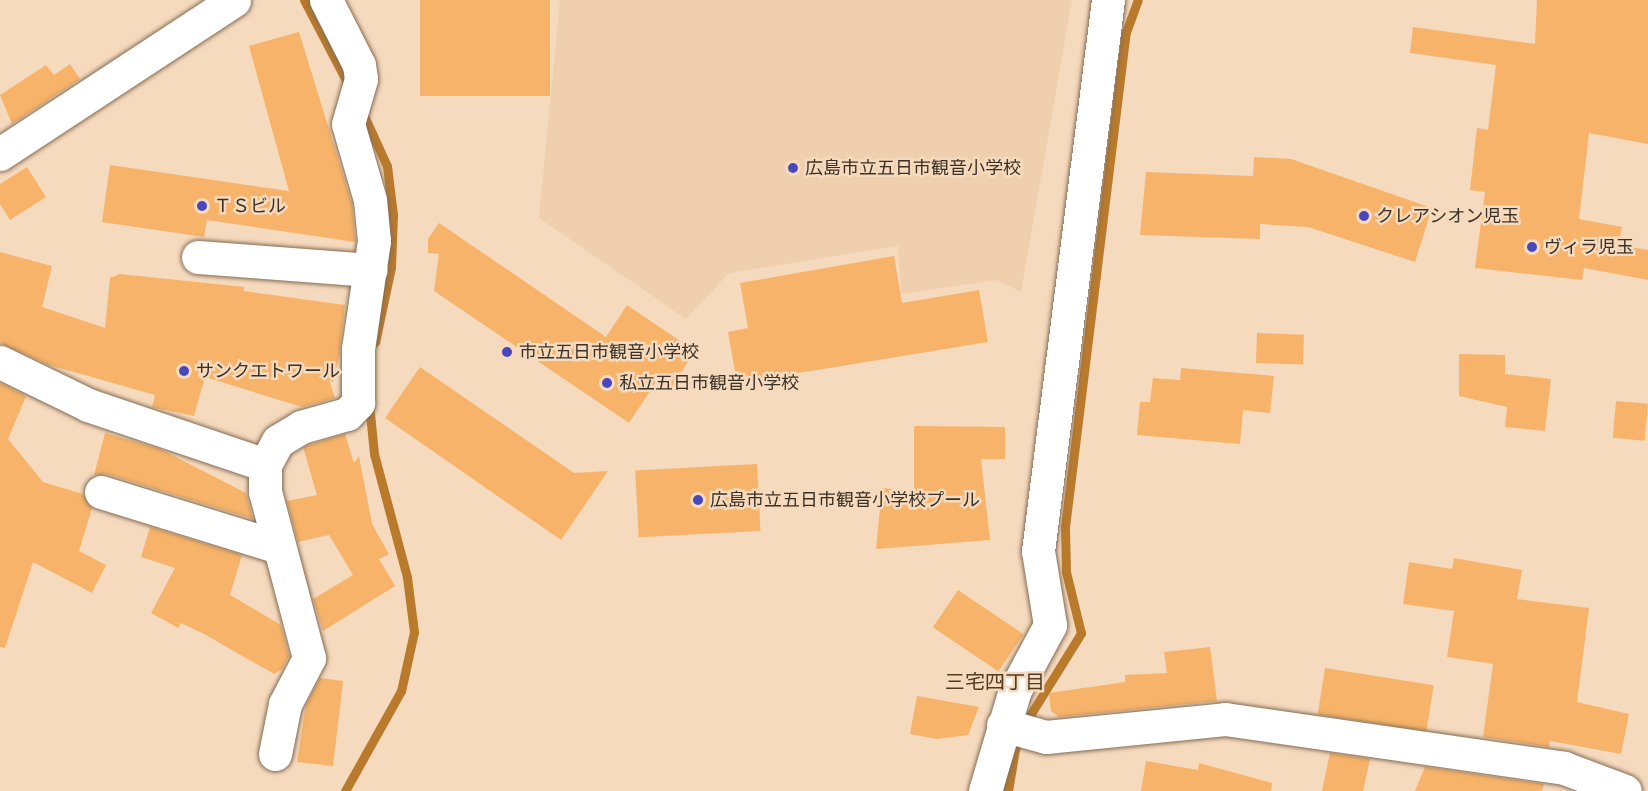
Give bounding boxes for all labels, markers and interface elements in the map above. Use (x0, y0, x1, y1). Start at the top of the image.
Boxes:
place label: 広島市立五日市観音小学校 (805, 157, 1021, 179)
marker: 広島市立五日市観音小学校 (786, 161, 800, 175)
place label: ＴＳビル (214, 195, 286, 217)
marker: ＴＳビル (195, 199, 209, 213)
place label: クレアシオン児玉 (1376, 205, 1520, 227)
marker: クレアシオン児玉 (1357, 209, 1371, 223)
place label: ヴィラ児玉 (1544, 236, 1634, 258)
marker: ヴィラ児玉 (1525, 240, 1539, 254)
place label: 市立五日市観音小学校 (519, 341, 699, 363)
marker: 市立五日市観音小学校 (500, 345, 514, 359)
place label: サンクエトワール (196, 360, 340, 382)
marker: サンクエトワール (177, 364, 191, 378)
place label: 私立五日市観音小学校 (619, 372, 799, 394)
marker: 私立五日市観音小学校 (600, 376, 614, 390)
place label: 広島市立五日市観音小学校プール (710, 489, 980, 511)
marker: 広島市立五日市観音小学校プール (691, 493, 705, 507)
district label: 三宅四丁目 (945, 670, 1045, 694)

